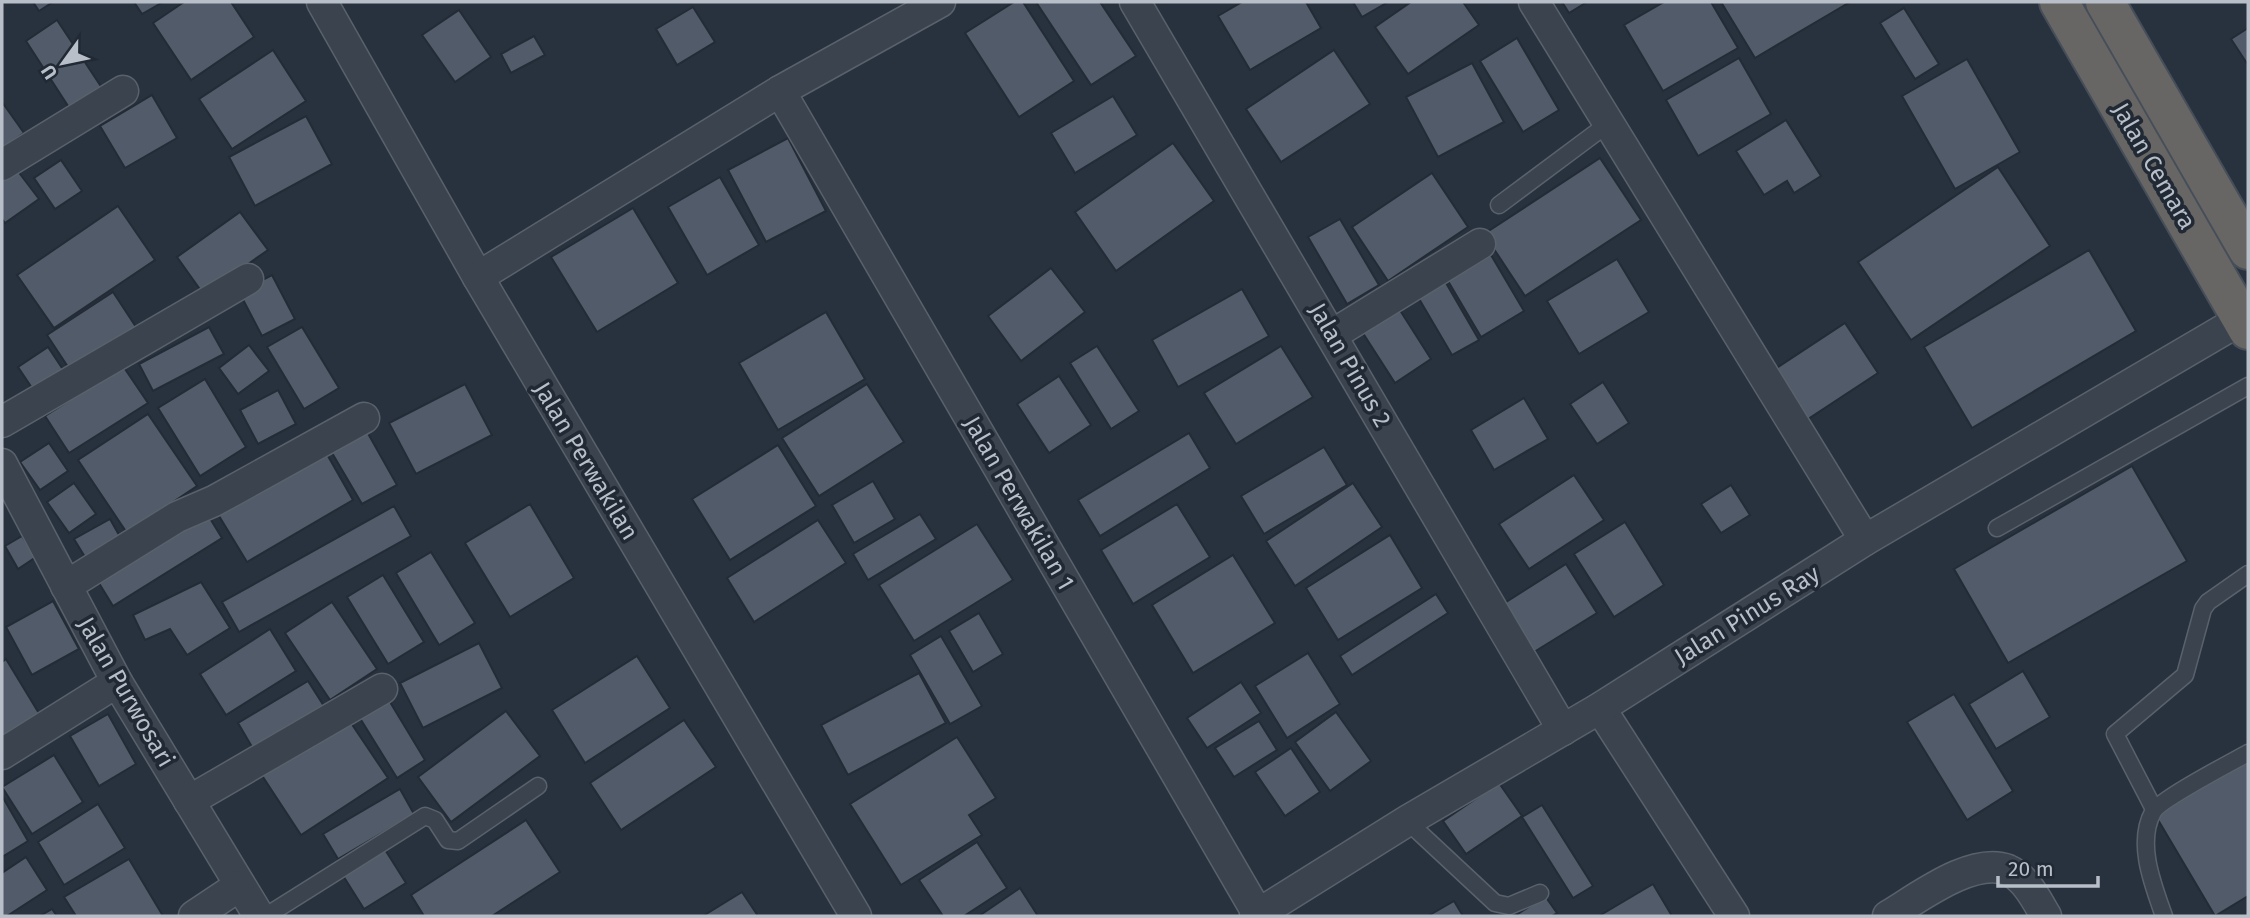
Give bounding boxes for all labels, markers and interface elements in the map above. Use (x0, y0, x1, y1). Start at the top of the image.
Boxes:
north arrow (28, 28, 98, 98)
text: U (36, 61, 62, 83)
street label: Jalan Cemara (2106, 98, 2202, 234)
street label: Jalan Pinus 2 (1303, 298, 1397, 432)
street label: Jalan Perwakilan (528, 377, 644, 545)
street label: Jalan Perwakilan 1 (958, 411, 1080, 595)
street label: Jalan Pinus Ray (1669, 559, 1825, 671)
street label: Jalan Purwosari (72, 612, 180, 772)
scale bar (1998, 844, 2098, 888)
text: 20 m (2008, 856, 2054, 882)

